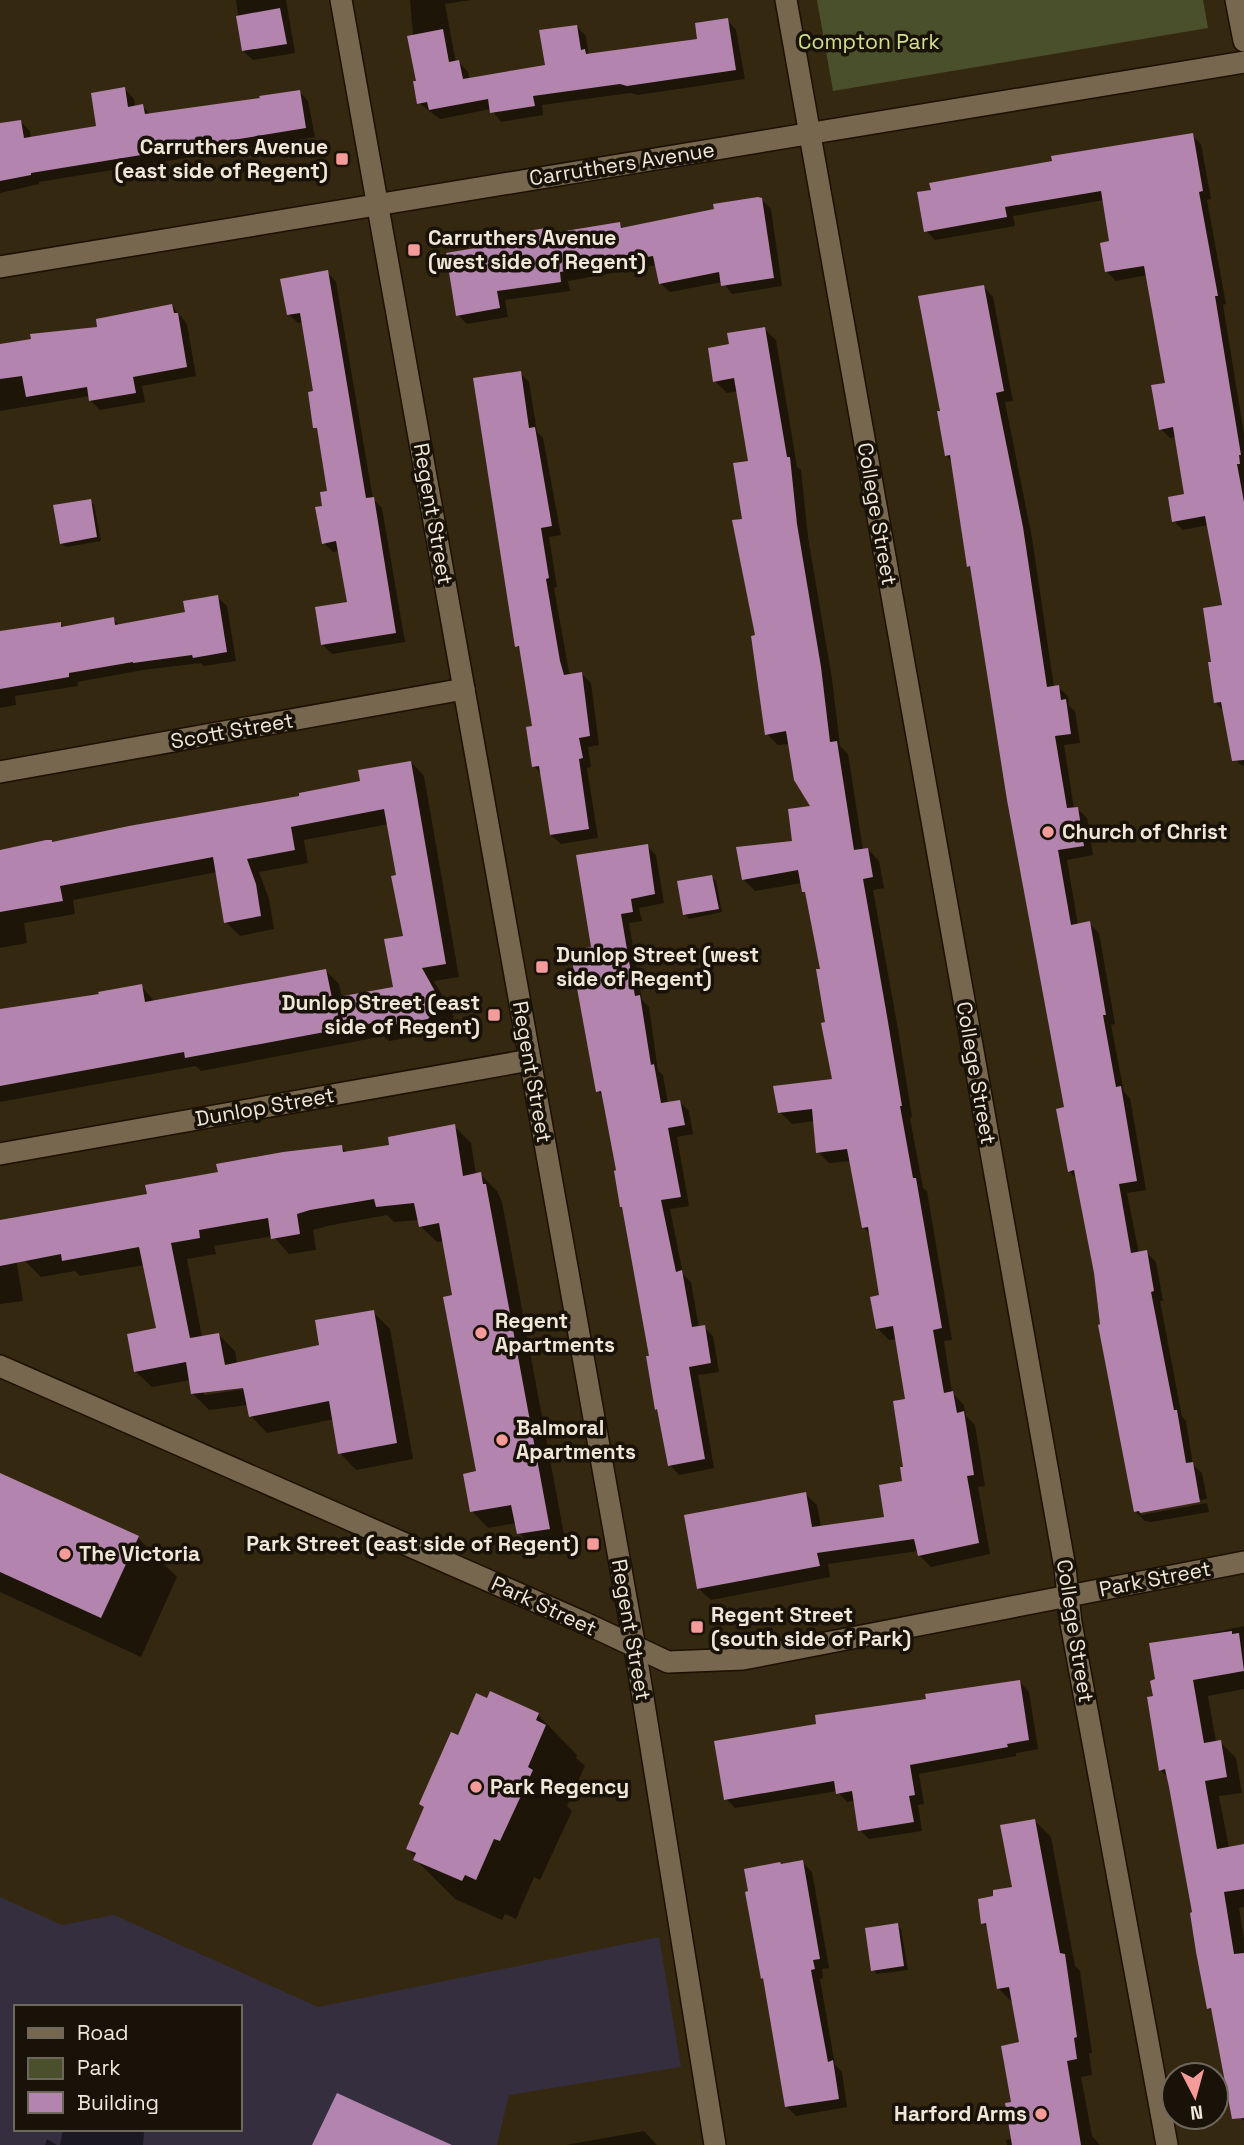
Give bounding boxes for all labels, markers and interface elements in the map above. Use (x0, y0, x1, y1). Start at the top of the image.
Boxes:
park label: Compton Park (798, 28, 940, 55)
place label: Carruthers Avenue (east side of Regent) (114, 133, 328, 184)
street label: Carruthers Avenue (527, 136, 717, 191)
marker: Carruthers Avenue (east side of Regent) (334, 151, 350, 167)
place label: Carruthers Avenue (west side of Regent) (428, 224, 646, 275)
marker: Carruthers Avenue (west side of Regent) (406, 242, 422, 258)
street label: College Street (852, 440, 903, 587)
street label: Regent Street (408, 441, 459, 587)
street label: Scott Street (168, 706, 296, 755)
place label: Church of Christ (1062, 818, 1227, 845)
marker: Church of Christ (1040, 824, 1056, 840)
place label: Dunlop Street (west side of Regent) (556, 941, 759, 992)
marker: Dunlop Street (west side of Regent) (534, 959, 550, 975)
place label: Dunlop Street (east side of Regent) (281, 989, 480, 1040)
street label: Regent Street (507, 999, 558, 1145)
street label: College Street (951, 999, 1002, 1146)
marker: Dunlop Street (east side of Regent) (486, 1007, 502, 1023)
street label: Dunlop Street (193, 1081, 337, 1132)
place label: Regent Apartments (495, 1307, 615, 1358)
marker: Regent Apartments (473, 1325, 489, 1341)
place label: Balmoral Apartments (516, 1414, 636, 1465)
marker: Balmoral Apartments (494, 1432, 510, 1448)
place label: Park Street (east side of Regent) (246, 1530, 579, 1557)
marker: Park Street (east side of Regent) (585, 1536, 601, 1552)
place label: The Victoria (79, 1540, 200, 1567)
marker: The Victoria (57, 1546, 73, 1562)
street label: Park Street (1097, 1554, 1213, 1603)
street label: Regent Street (606, 1557, 657, 1703)
street label: College Street (1051, 1557, 1100, 1704)
street label: Park Street (487, 1569, 601, 1642)
place label: Regent Street (south side of Park) (711, 1601, 911, 1652)
marker: Regent Street (south side of Park) (689, 1619, 705, 1635)
place label: Park Regency (490, 1773, 629, 1800)
marker: Park Regency (468, 1779, 484, 1795)
legend (14, 2005, 242, 2131)
text: Road (77, 2019, 129, 2046)
text: Park (77, 2054, 121, 2081)
north arrow (1160, 2061, 1230, 2131)
text: Building (77, 2089, 159, 2116)
text: N (1189, 2099, 1204, 2126)
place label: Harford Arms (894, 2100, 1027, 2127)
marker: Harford Arms (1033, 2106, 1049, 2122)

